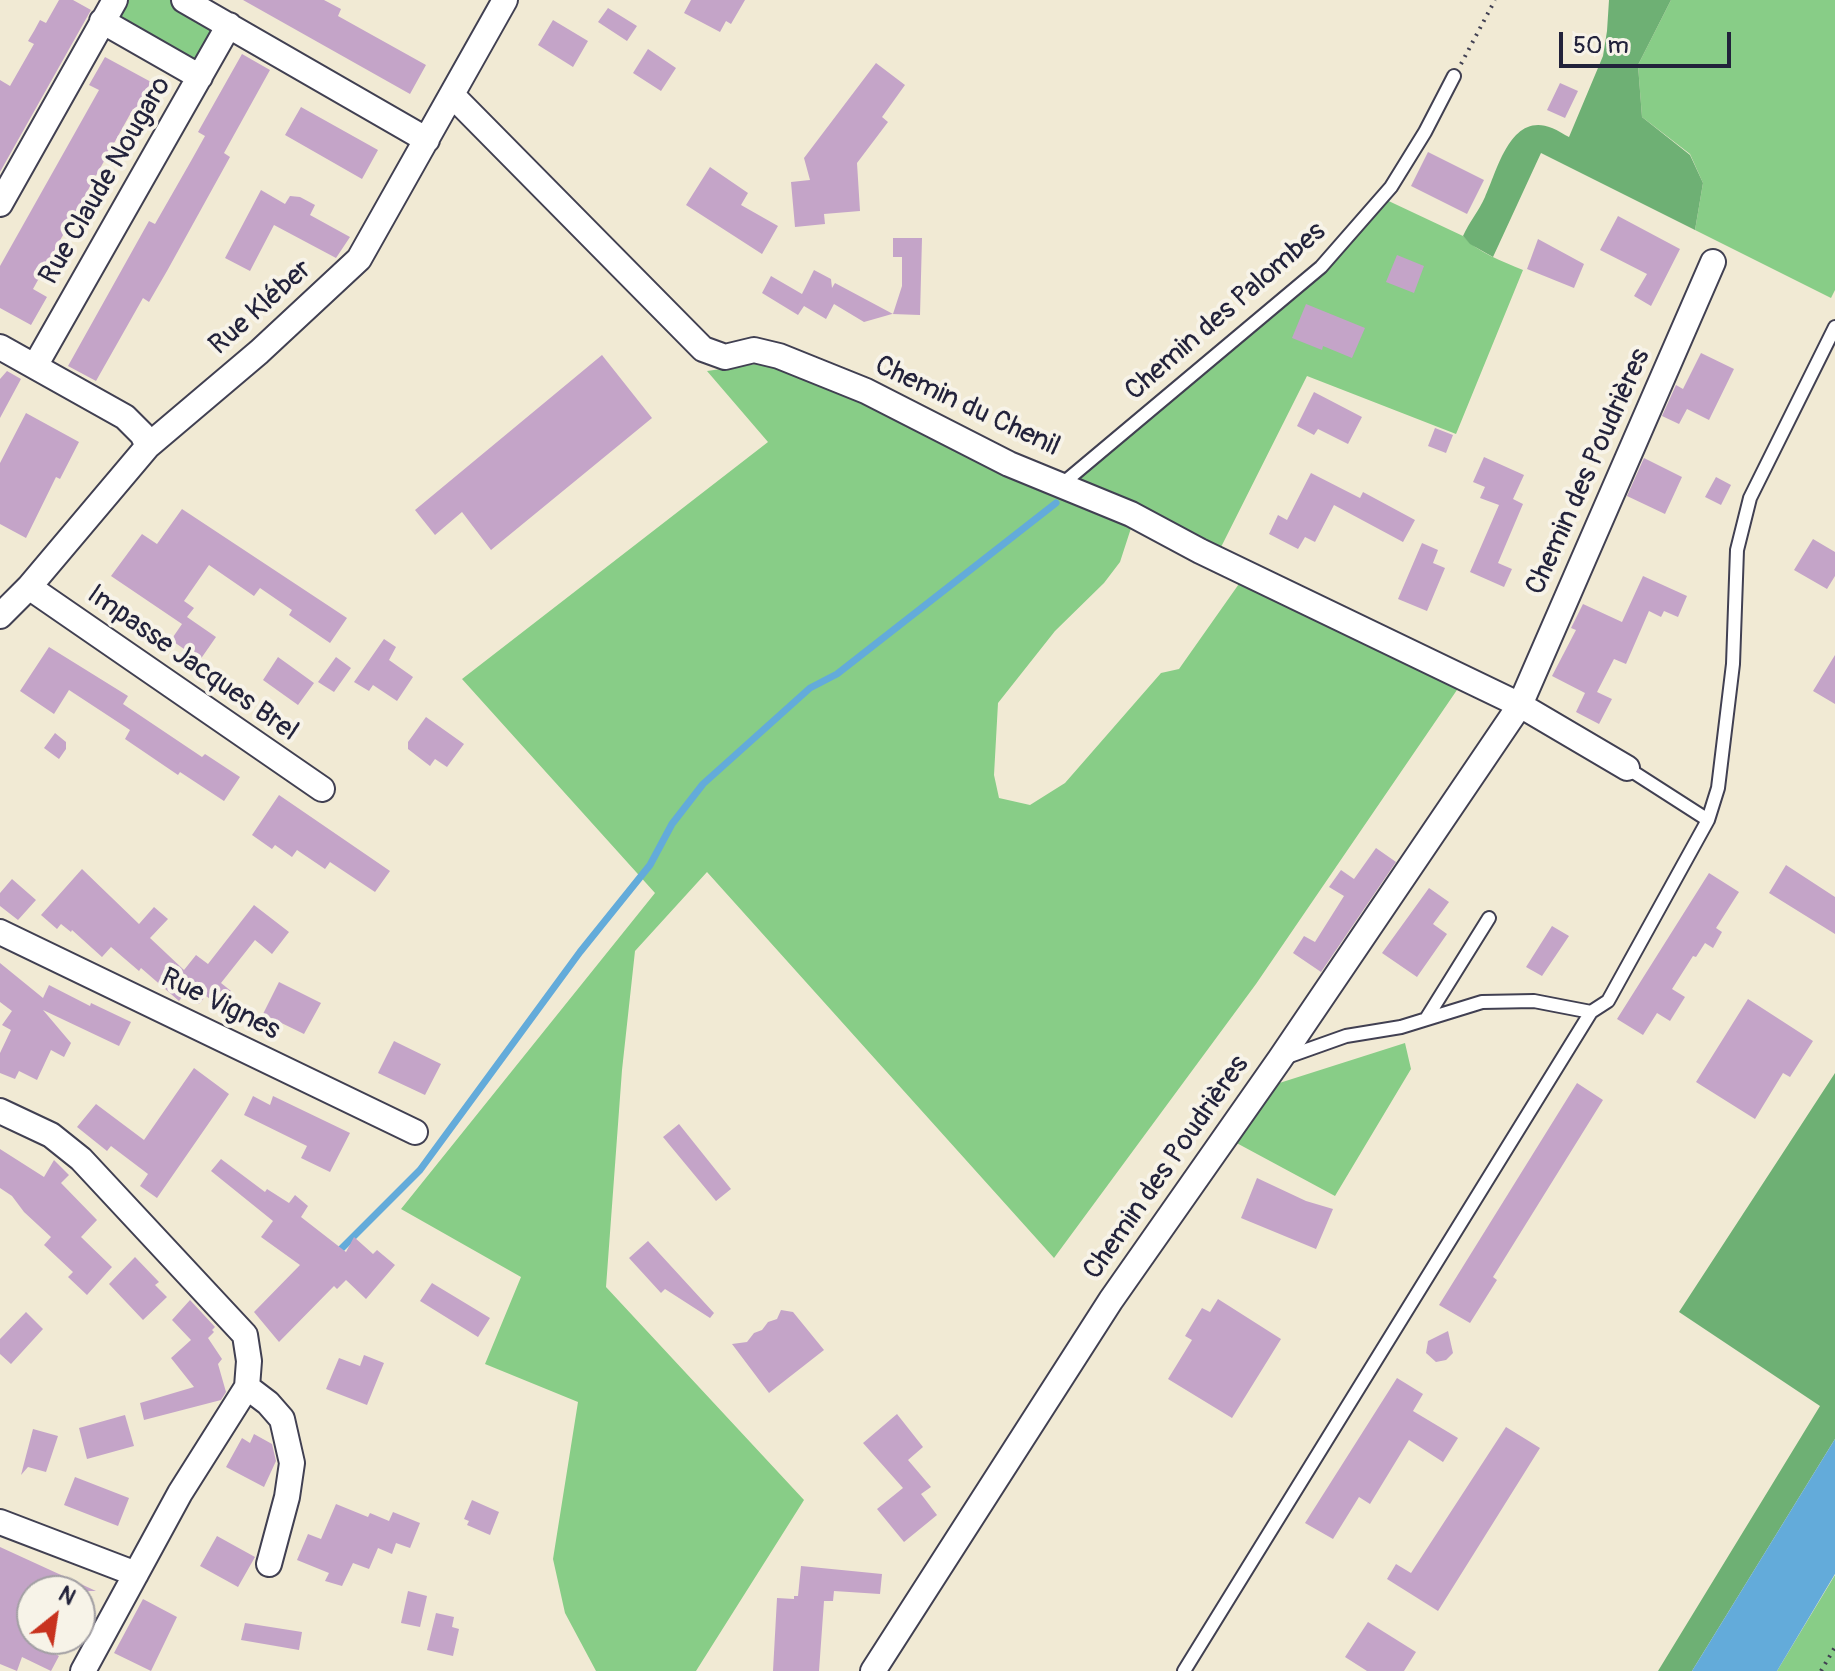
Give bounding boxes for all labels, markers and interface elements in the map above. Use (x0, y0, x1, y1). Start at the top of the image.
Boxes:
scale bar (1563, 16, 1735, 66)
text: 50 m (1573, 31, 1629, 60)
street label: Rue Claude Nougaro (33, 71, 179, 291)
street label: Chemin des Palombes (1119, 216, 1333, 408)
street label: Rue Kléber (203, 253, 319, 363)
street label: Chemin des Poudrières (1520, 344, 1658, 600)
street label: Chemin du Chenil (869, 349, 1065, 465)
street label: Impasse Jacques Brel (80, 579, 304, 749)
street label: Rue Vignes (155, 962, 285, 1048)
street label: Chemin des Poudrières (1077, 1050, 1257, 1286)
north arrow (16, 1575, 96, 1655)
text: N (54, 1580, 80, 1612)

